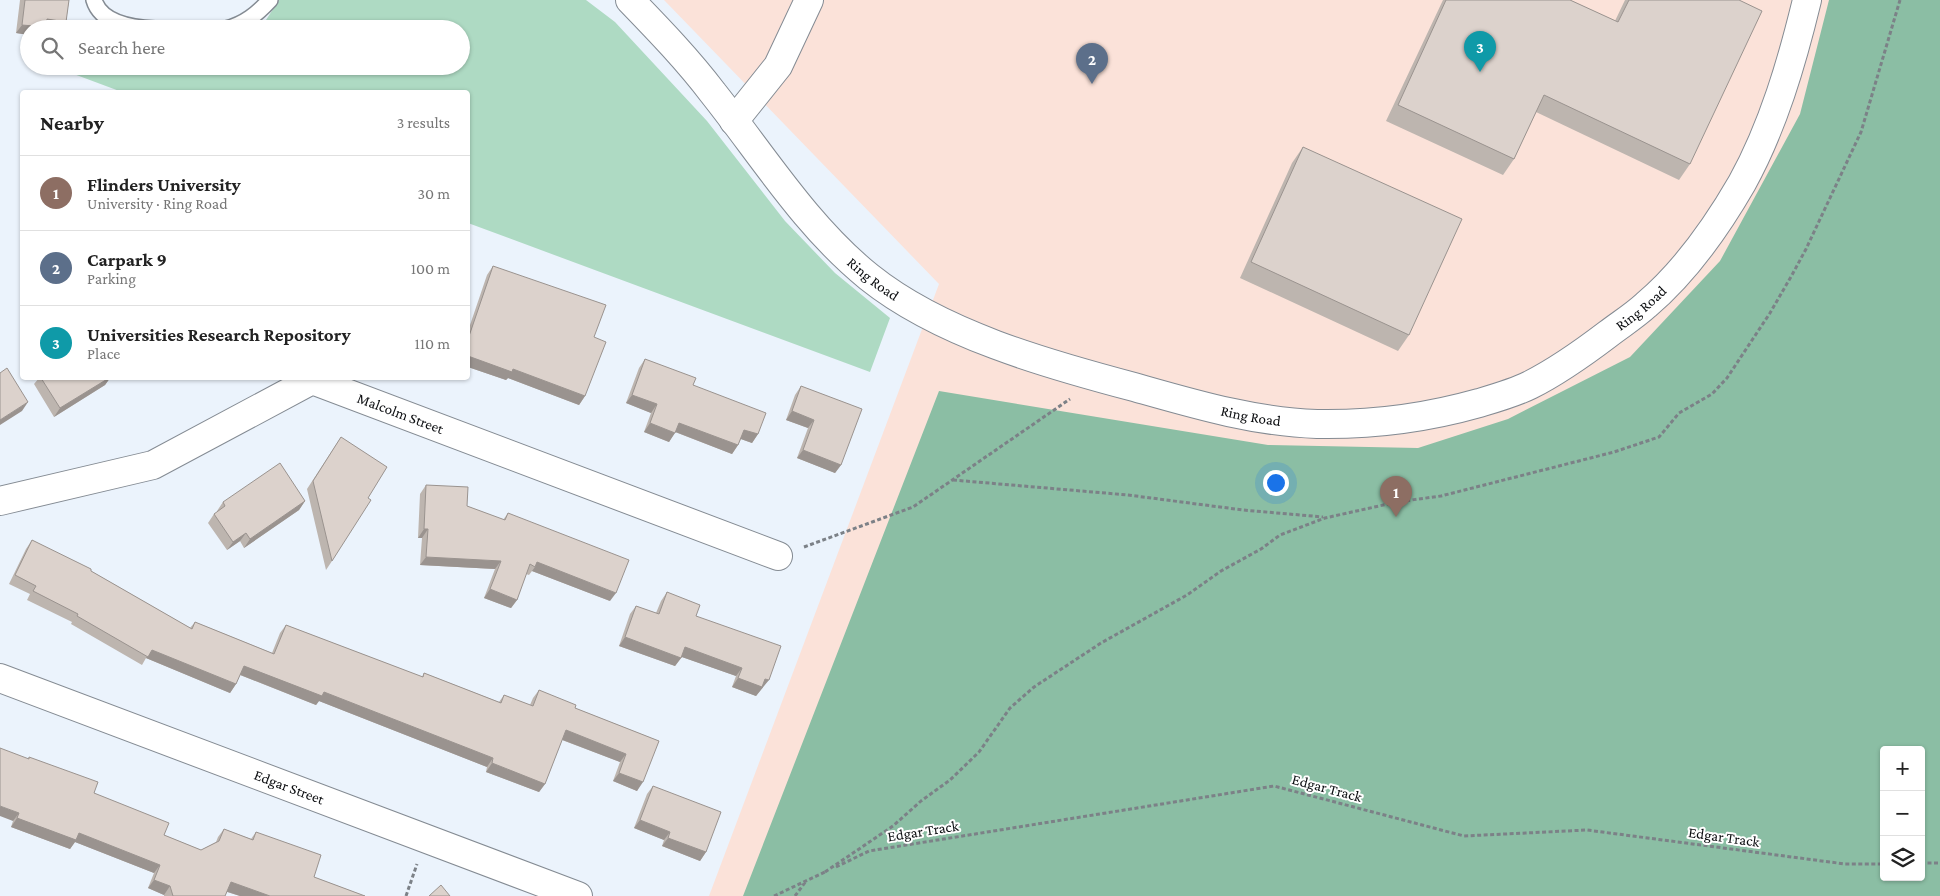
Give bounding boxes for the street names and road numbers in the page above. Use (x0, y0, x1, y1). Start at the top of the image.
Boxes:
street label: Ring Road (844, 254, 902, 304)
street label: Ring Road (1613, 283, 1670, 334)
street label: Malcolm Street (355, 390, 447, 437)
street label: Ring Road (1219, 403, 1282, 429)
street label: Edgar Street (252, 767, 327, 808)
street label: Edgar Track (1290, 771, 1365, 806)
street label: Edgar Track (886, 817, 961, 846)
street label: Edgar Track (1687, 824, 1761, 851)

